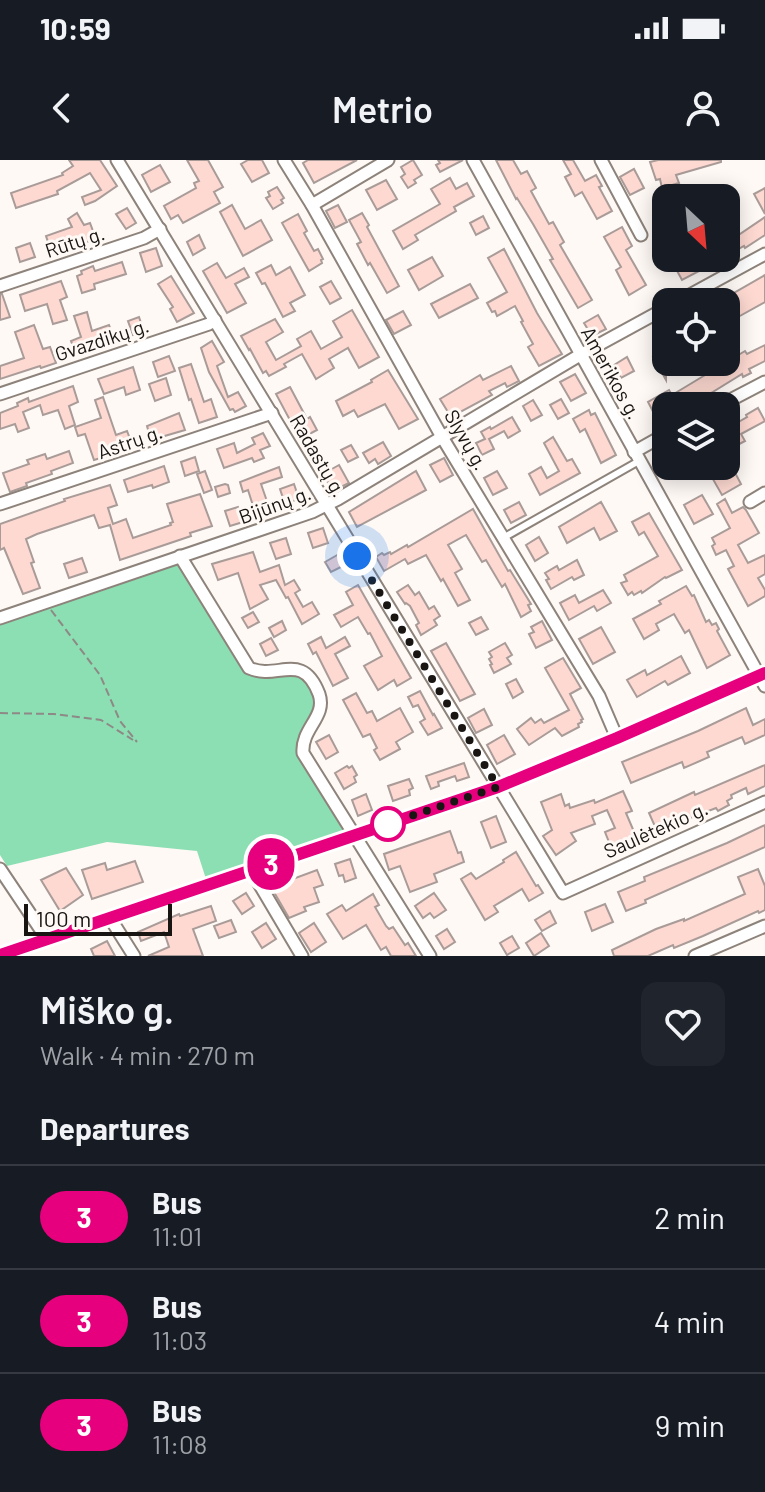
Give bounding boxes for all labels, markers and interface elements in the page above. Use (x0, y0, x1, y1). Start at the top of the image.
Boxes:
text: 10:59 (40, 10, 111, 46)
icon: back (40, 86, 84, 130)
icon: person (681, 86, 725, 130)
text: Metrio (332, 87, 433, 130)
north arrow (652, 184, 740, 272)
map controls (652, 184, 740, 480)
street label: Rūtų g. (42, 220, 108, 262)
button: locate (652, 288, 740, 376)
street label: Gvazdikų g. (51, 313, 152, 366)
street label: Amerikos g. (577, 322, 647, 423)
button: layers (652, 392, 740, 480)
street label: Slyvų g. (440, 405, 494, 474)
street label: Radastų g. (286, 410, 352, 501)
street label: Astrų g. (94, 419, 165, 463)
street label: Bijūnų g. (235, 480, 314, 528)
your location (337, 536, 377, 576)
street label: Saulėtekio g. (600, 795, 711, 863)
unlabelled marker (371, 807, 405, 841)
line badge: 3 (245, 838, 297, 890)
text: 3 (263, 847, 279, 881)
scale bar (24, 900, 172, 936)
text: 100 m (36, 905, 91, 931)
button: heart (641, 982, 725, 1066)
text: Miško g. (40, 986, 174, 1032)
text: Walk · 4 min · 270 m (40, 1039, 255, 1070)
text: Departures (40, 1110, 190, 1146)
text: Bus (152, 1184, 202, 1220)
text: 2 min (654, 1199, 725, 1235)
text: 3 (76, 1200, 92, 1234)
text: 11:01 (152, 1220, 202, 1251)
text: Bus (152, 1288, 202, 1324)
text: 4 min (654, 1303, 725, 1339)
text: 3 (76, 1304, 92, 1338)
text: 11:03 (152, 1324, 207, 1355)
text: Bus (152, 1392, 202, 1428)
text: 9 min (655, 1407, 725, 1443)
text: 3 (76, 1408, 92, 1442)
text: 11:08 (152, 1428, 207, 1459)

